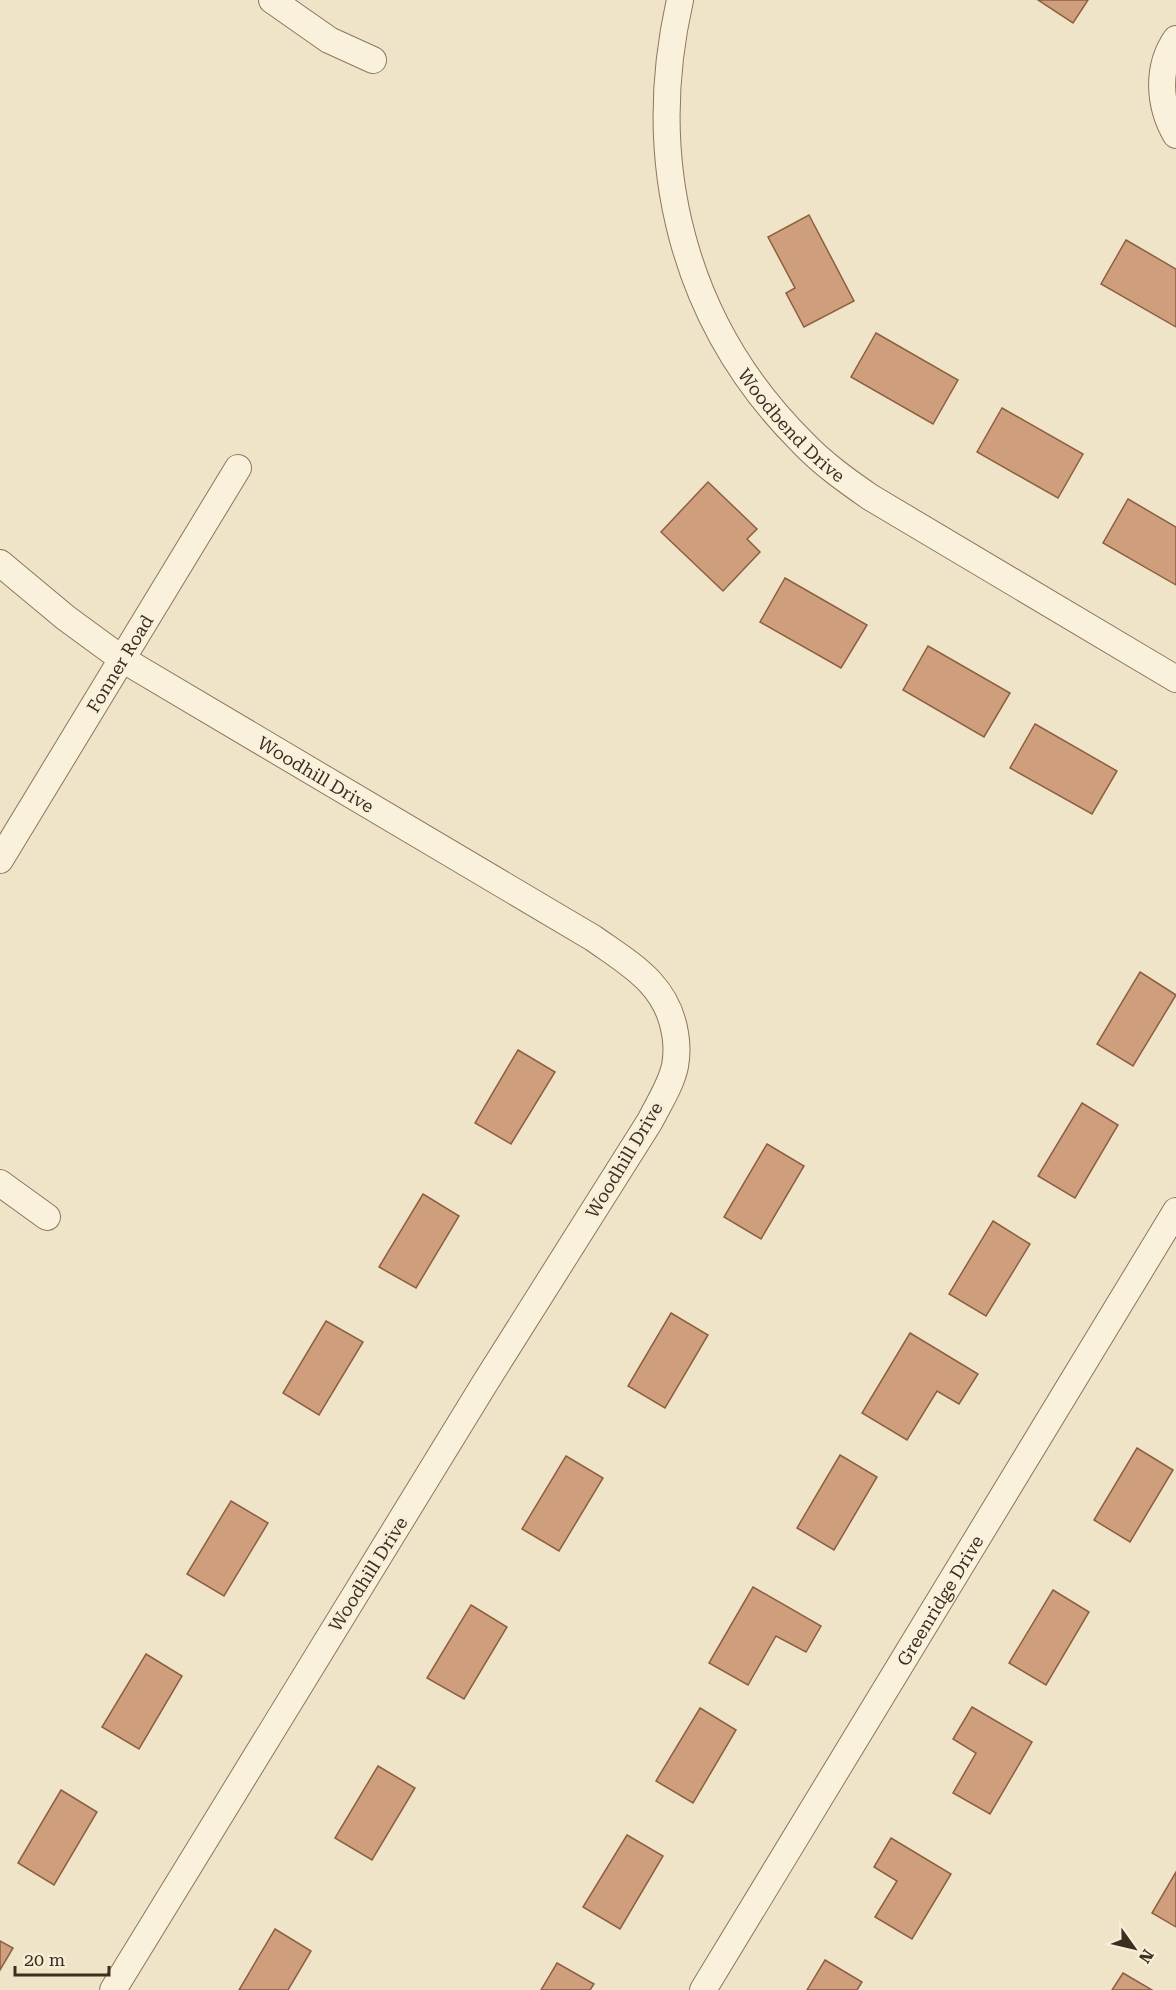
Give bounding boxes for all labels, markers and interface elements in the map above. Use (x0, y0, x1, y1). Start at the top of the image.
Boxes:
street label: Woodbend Drive (734, 364, 849, 486)
street label: Fonner Road (82, 610, 157, 716)
street label: Woodhill Drive (254, 732, 378, 817)
street label: Woodhill Drive (581, 1098, 667, 1222)
street label: Woodhill Drive (324, 1513, 412, 1635)
street label: Greenridge Drive (892, 1531, 987, 1669)
north arrow (1104, 1918, 1164, 1978)
scale bar (15, 1939, 110, 1977)
text: N (1135, 1946, 1157, 1967)
text: 20 m (24, 1949, 65, 1970)

